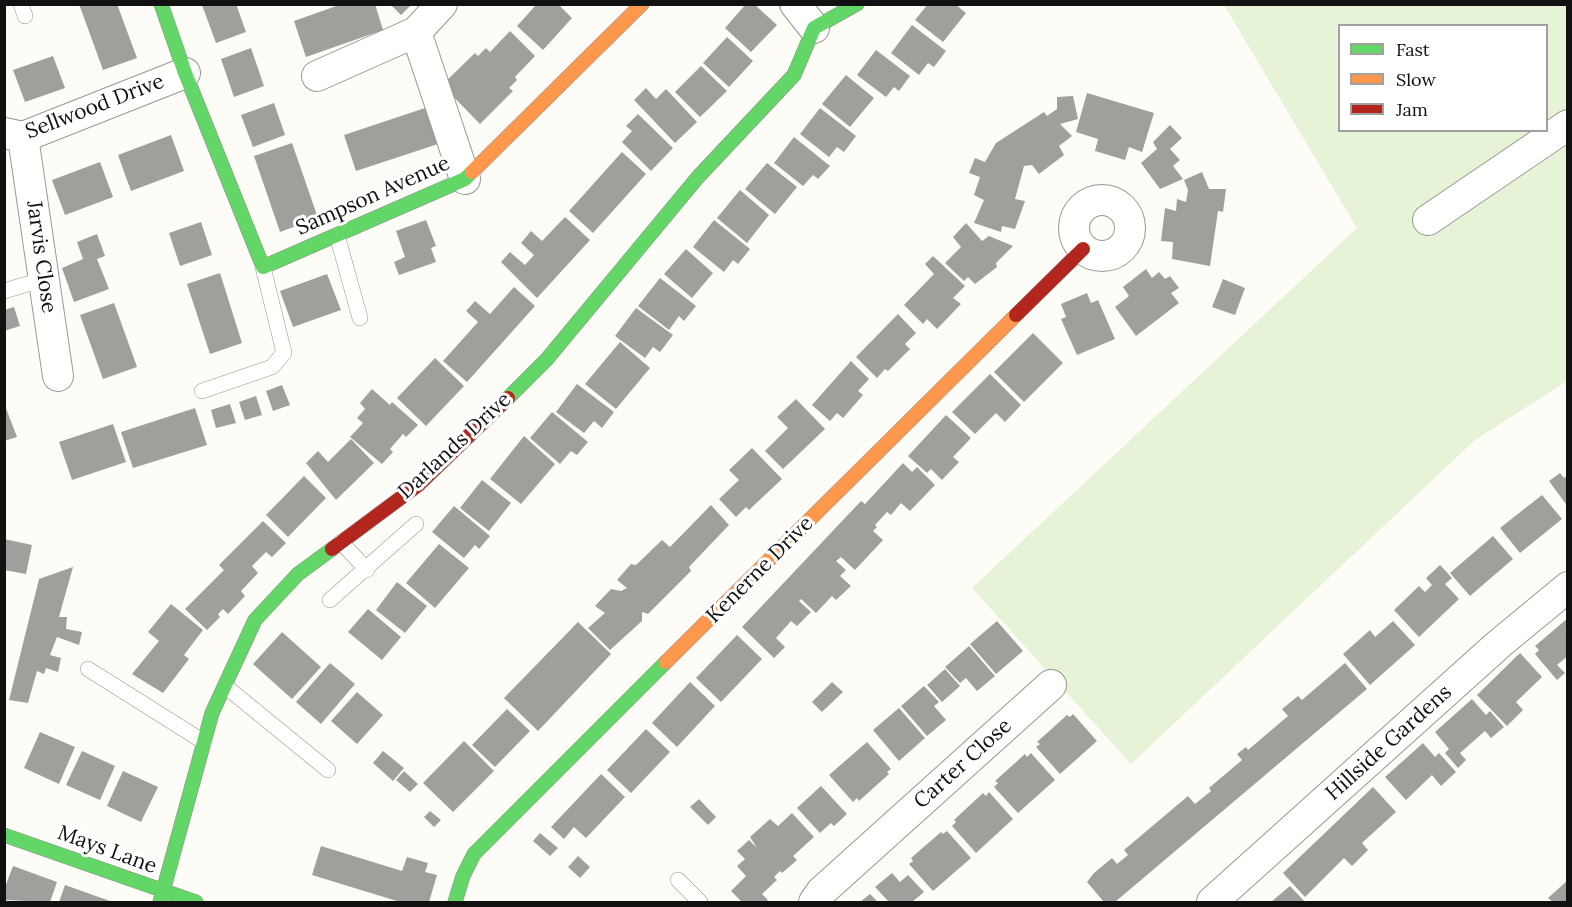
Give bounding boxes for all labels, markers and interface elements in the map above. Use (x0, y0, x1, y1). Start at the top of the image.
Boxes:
legend (1338, 24, 1548, 132)
text: Fast (1396, 38, 1430, 61)
text: Slow (1396, 68, 1436, 91)
street label: Sellwood Drive (22, 69, 168, 145)
text: Jam (1396, 98, 1428, 121)
street label: Sampson Avenue (292, 151, 454, 241)
street label: Jarvis Close (21, 199, 61, 315)
street label: Darlands Drive (393, 387, 517, 505)
street label: Kenerne Drive (701, 511, 819, 629)
street label: Hillside Gardens (1321, 680, 1457, 806)
street label: Carter Close (909, 714, 1017, 814)
street label: Mays Lane (54, 820, 160, 880)

